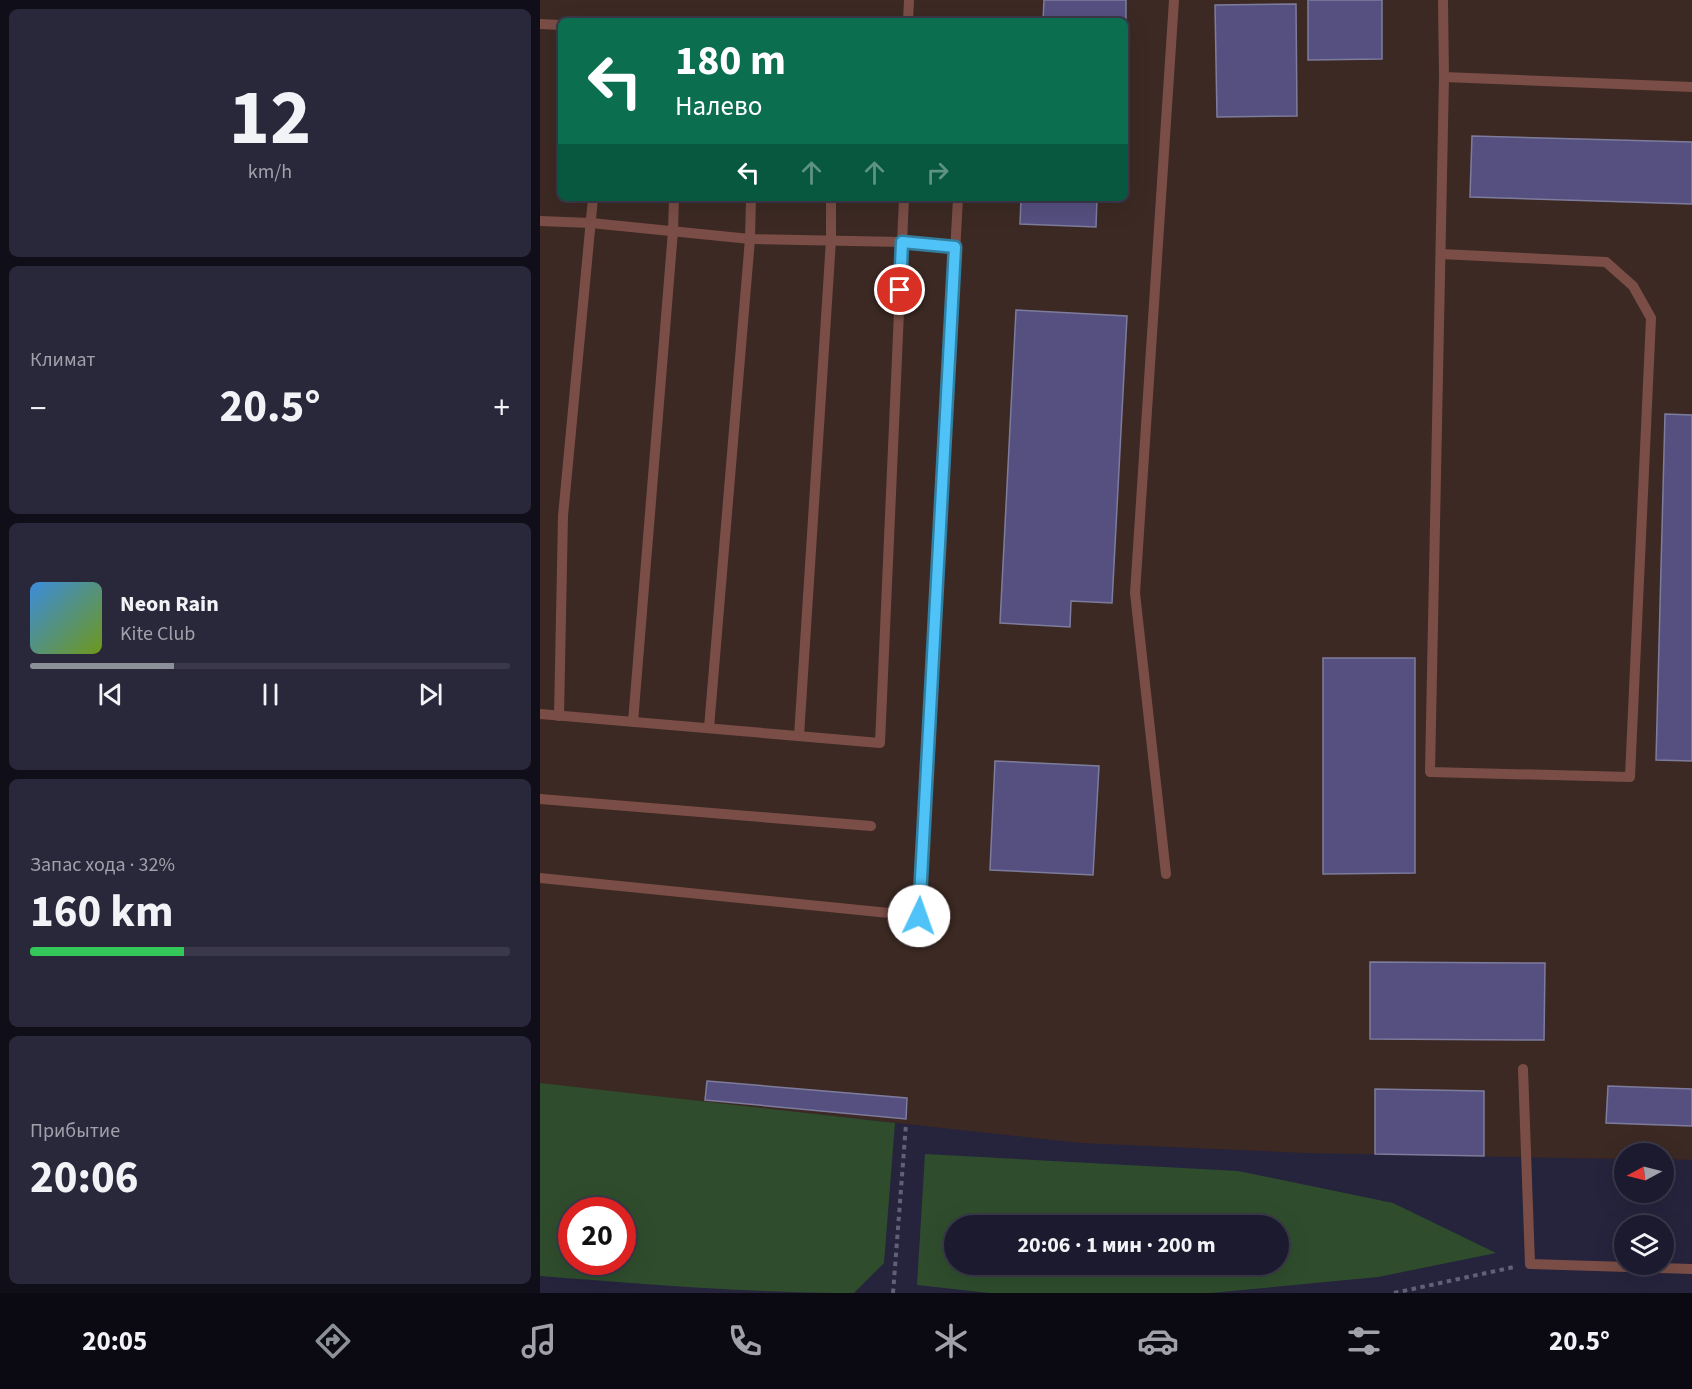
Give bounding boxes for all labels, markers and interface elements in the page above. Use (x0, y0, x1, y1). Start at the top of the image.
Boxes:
text: 180 m (675, 31, 786, 91)
icon: left (576, 42, 654, 120)
text: 12 (229, 63, 311, 174)
text: Налево (675, 87, 762, 126)
icon: left (732, 156, 765, 189)
icon: ahead (795, 156, 828, 189)
icon: ahead (858, 156, 891, 189)
icon: right (921, 156, 954, 189)
text: km/h (248, 158, 292, 186)
pin (874, 264, 925, 315)
icon: arrive (883, 273, 916, 306)
text: Климат (30, 346, 96, 374)
text: 20.5° (219, 375, 321, 439)
text: − (30, 385, 46, 432)
text: + (494, 385, 510, 432)
text: Neon Rain (120, 588, 219, 620)
text: Kite Club (120, 620, 195, 648)
icon: previous (94, 678, 127, 711)
icon: pause (254, 678, 287, 711)
icon: next (414, 678, 447, 711)
text: Запас хода · 32% (30, 851, 175, 879)
text: 160 km (30, 880, 174, 944)
position arrow (887, 884, 951, 948)
text: Прибытие (30, 1117, 120, 1145)
north arrow (1614, 1143, 1674, 1203)
map controls (1614, 1143, 1674, 1275)
text: 20:06 (30, 1146, 139, 1210)
speed limit sign: 20 (558, 1197, 636, 1275)
button: layers (1614, 1215, 1674, 1275)
text: 20:06 · 1 мин · 200 m (1017, 1229, 1216, 1261)
icon: directions (312, 1320, 354, 1362)
icon: music (518, 1320, 560, 1362)
icon: phone (724, 1320, 766, 1362)
icon: climate (930, 1320, 972, 1362)
icon: car (1137, 1320, 1179, 1362)
icon: filters (1343, 1320, 1385, 1362)
text: 20:05 (82, 1322, 147, 1361)
text: 20.5° (1549, 1322, 1610, 1361)

